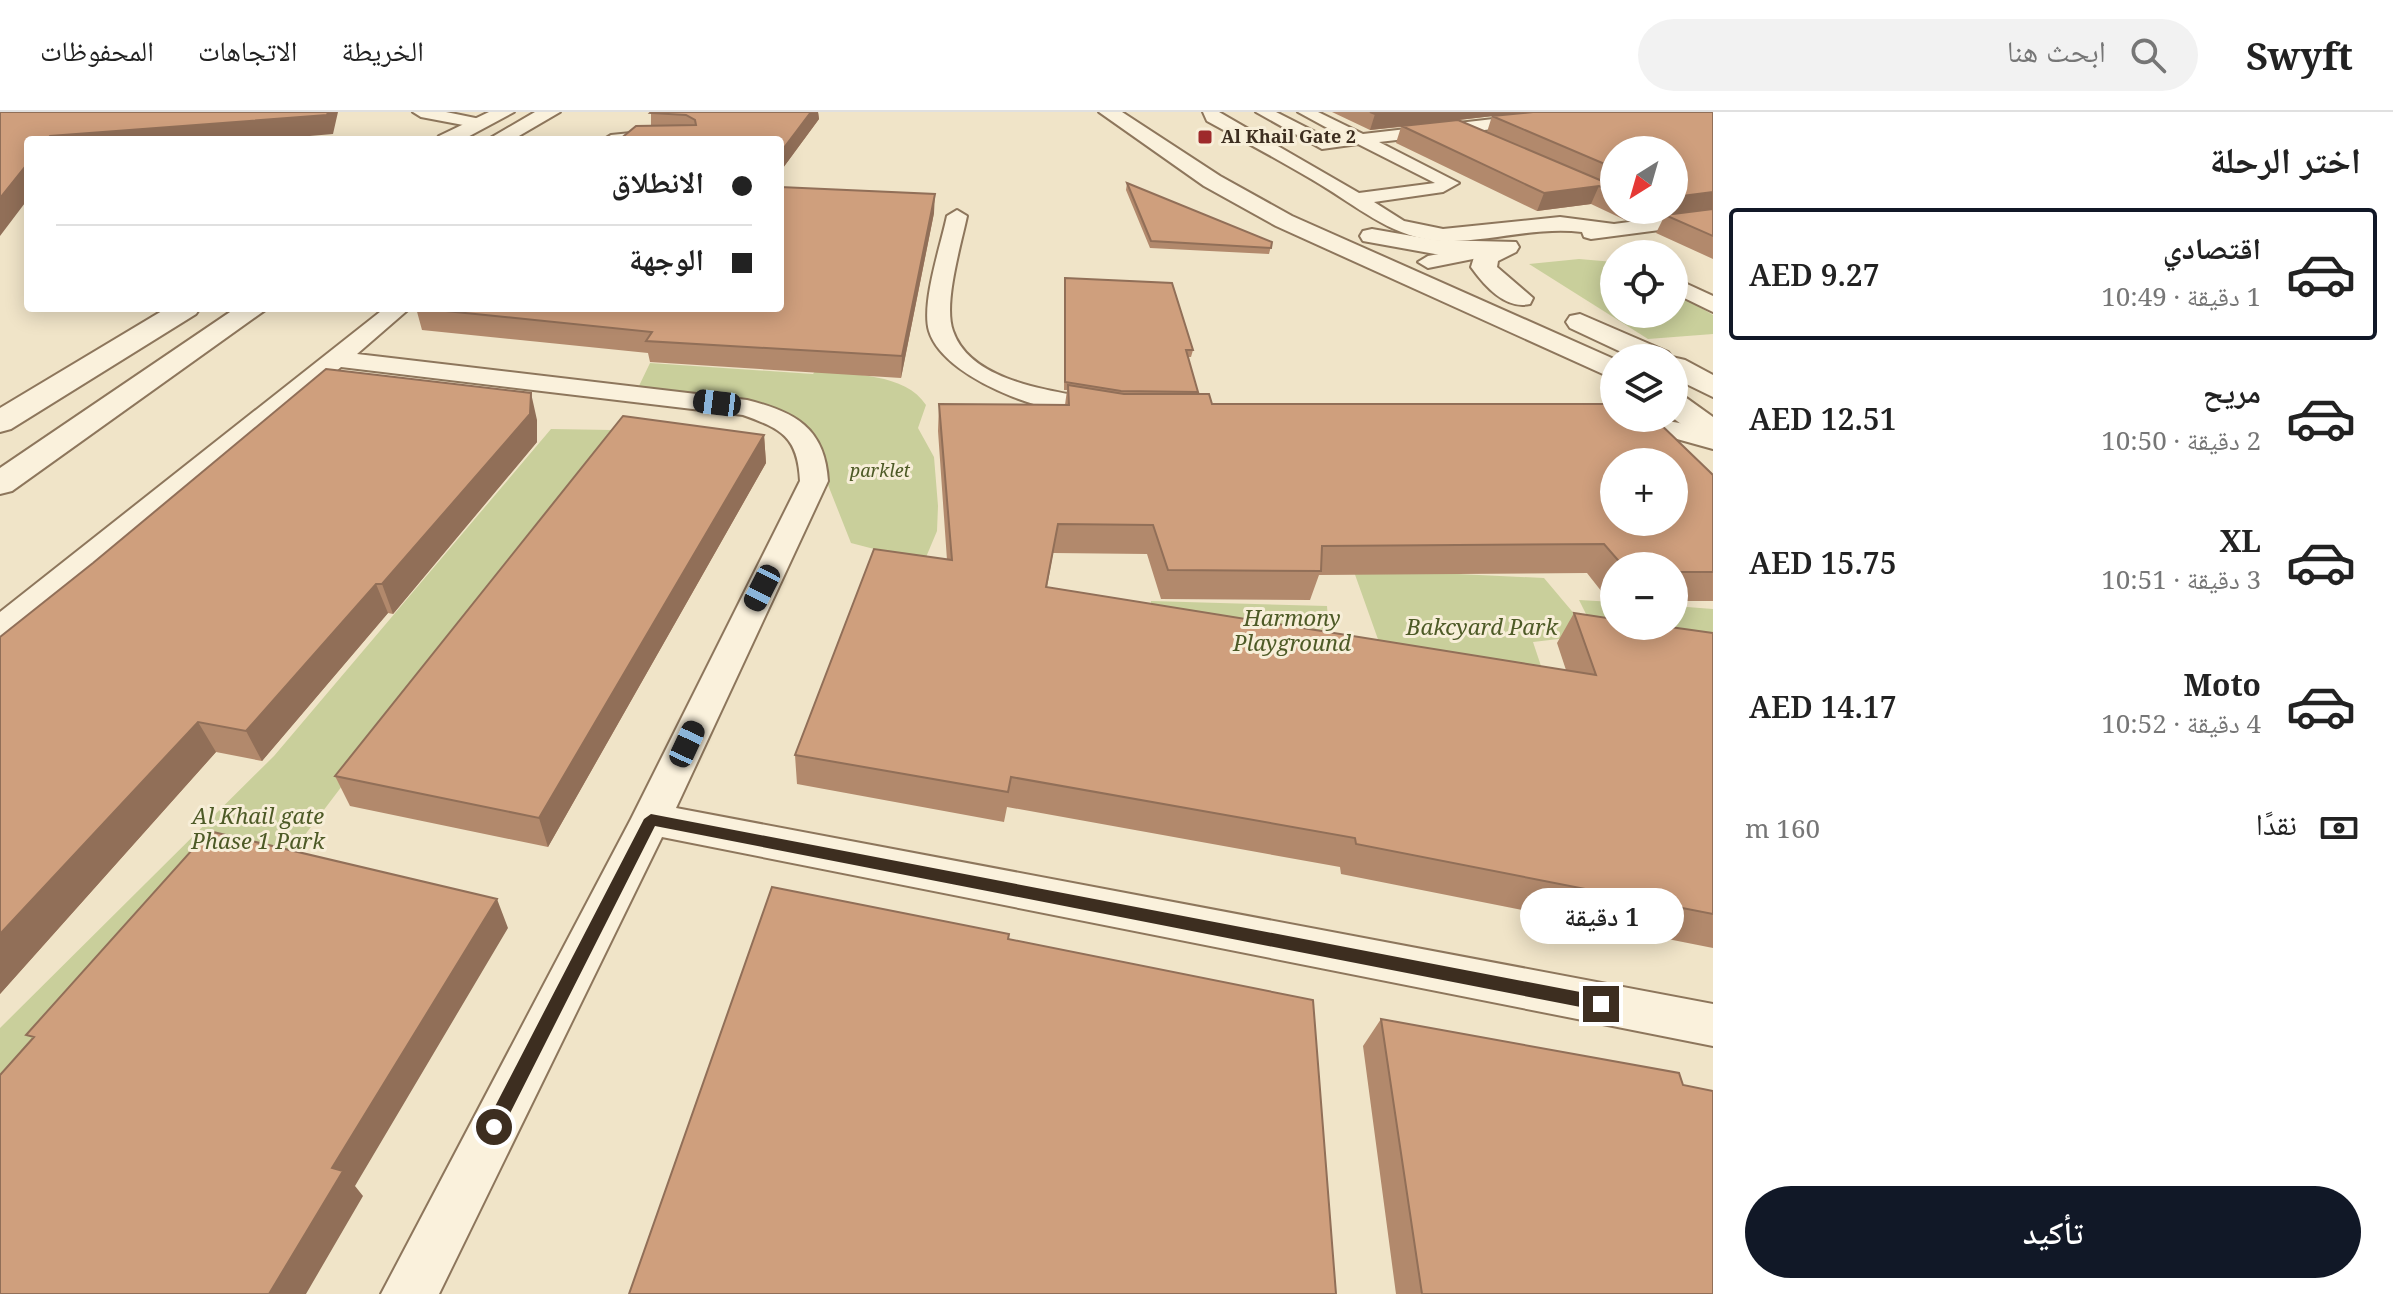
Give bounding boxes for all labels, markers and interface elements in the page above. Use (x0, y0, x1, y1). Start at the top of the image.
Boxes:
search box (1638, 19, 2198, 91)
text: Swyft (2246, 29, 2353, 81)
text: ابحث هنا (2007, 30, 2106, 71)
text: المحفوظات (40, 31, 154, 69)
text: الاتجاهات (198, 31, 297, 69)
text: الخريطة (341, 31, 424, 69)
icon: search (2126, 33, 2170, 77)
place label: Al Khail Gate 2 (1221, 124, 1356, 148)
marker: Al Khail Gate 2 (1196, 128, 1214, 146)
text: اختر الرحلة (2210, 135, 2361, 184)
north arrow (1600, 136, 1688, 224)
map controls (1600, 136, 1688, 640)
text: الانطلاق (611, 161, 704, 202)
text: اقتصادي (2163, 227, 2261, 268)
text: الوجهة (629, 238, 704, 279)
icon: car (2285, 238, 2357, 310)
button: locate (1600, 240, 1688, 328)
text: AED 9.27 (1749, 254, 1880, 295)
text: 1 دقيقة · 10:49 (2101, 278, 2261, 314)
button: layers (1600, 344, 1688, 432)
text: مريح (2203, 371, 2261, 412)
icon: car (2285, 382, 2357, 454)
car (692, 388, 742, 418)
text: AED 12.51 (1749, 398, 1897, 439)
text: 2 دقيقة · 10:50 (2101, 422, 2261, 458)
button: + (1600, 448, 1688, 536)
park label: parklet (849, 458, 911, 482)
text: XL (2219, 520, 2261, 561)
icon: car (2285, 526, 2357, 598)
text: AED 15.75 (1749, 542, 1897, 583)
button: − (1600, 552, 1688, 640)
car (740, 561, 784, 615)
text: 3 دقيقة · 10:51 (2101, 561, 2261, 597)
park label: Harmony Playground (1232, 602, 1351, 657)
park label: Bakcyard Park (1405, 611, 1559, 641)
text: Moto (2183, 664, 2261, 705)
icon: car (2285, 670, 2357, 742)
text: AED 14.17 (1749, 686, 1897, 727)
text: 4 دقيقة · 10:52 (2101, 705, 2261, 741)
car (666, 717, 708, 771)
park label: Al Khail gate Phase 1 Park (190, 800, 326, 855)
text: نقدًا (2256, 803, 2297, 844)
icon: cash (2317, 806, 2361, 850)
text: 160 m (1745, 810, 1820, 846)
callout: 1 دقيقة (1519, 888, 1683, 944)
text: 1 دقيقة (1564, 898, 1640, 934)
route end (1583, 986, 1619, 1022)
route start (476, 1109, 512, 1145)
button: تأكيد (1745, 1186, 2361, 1278)

